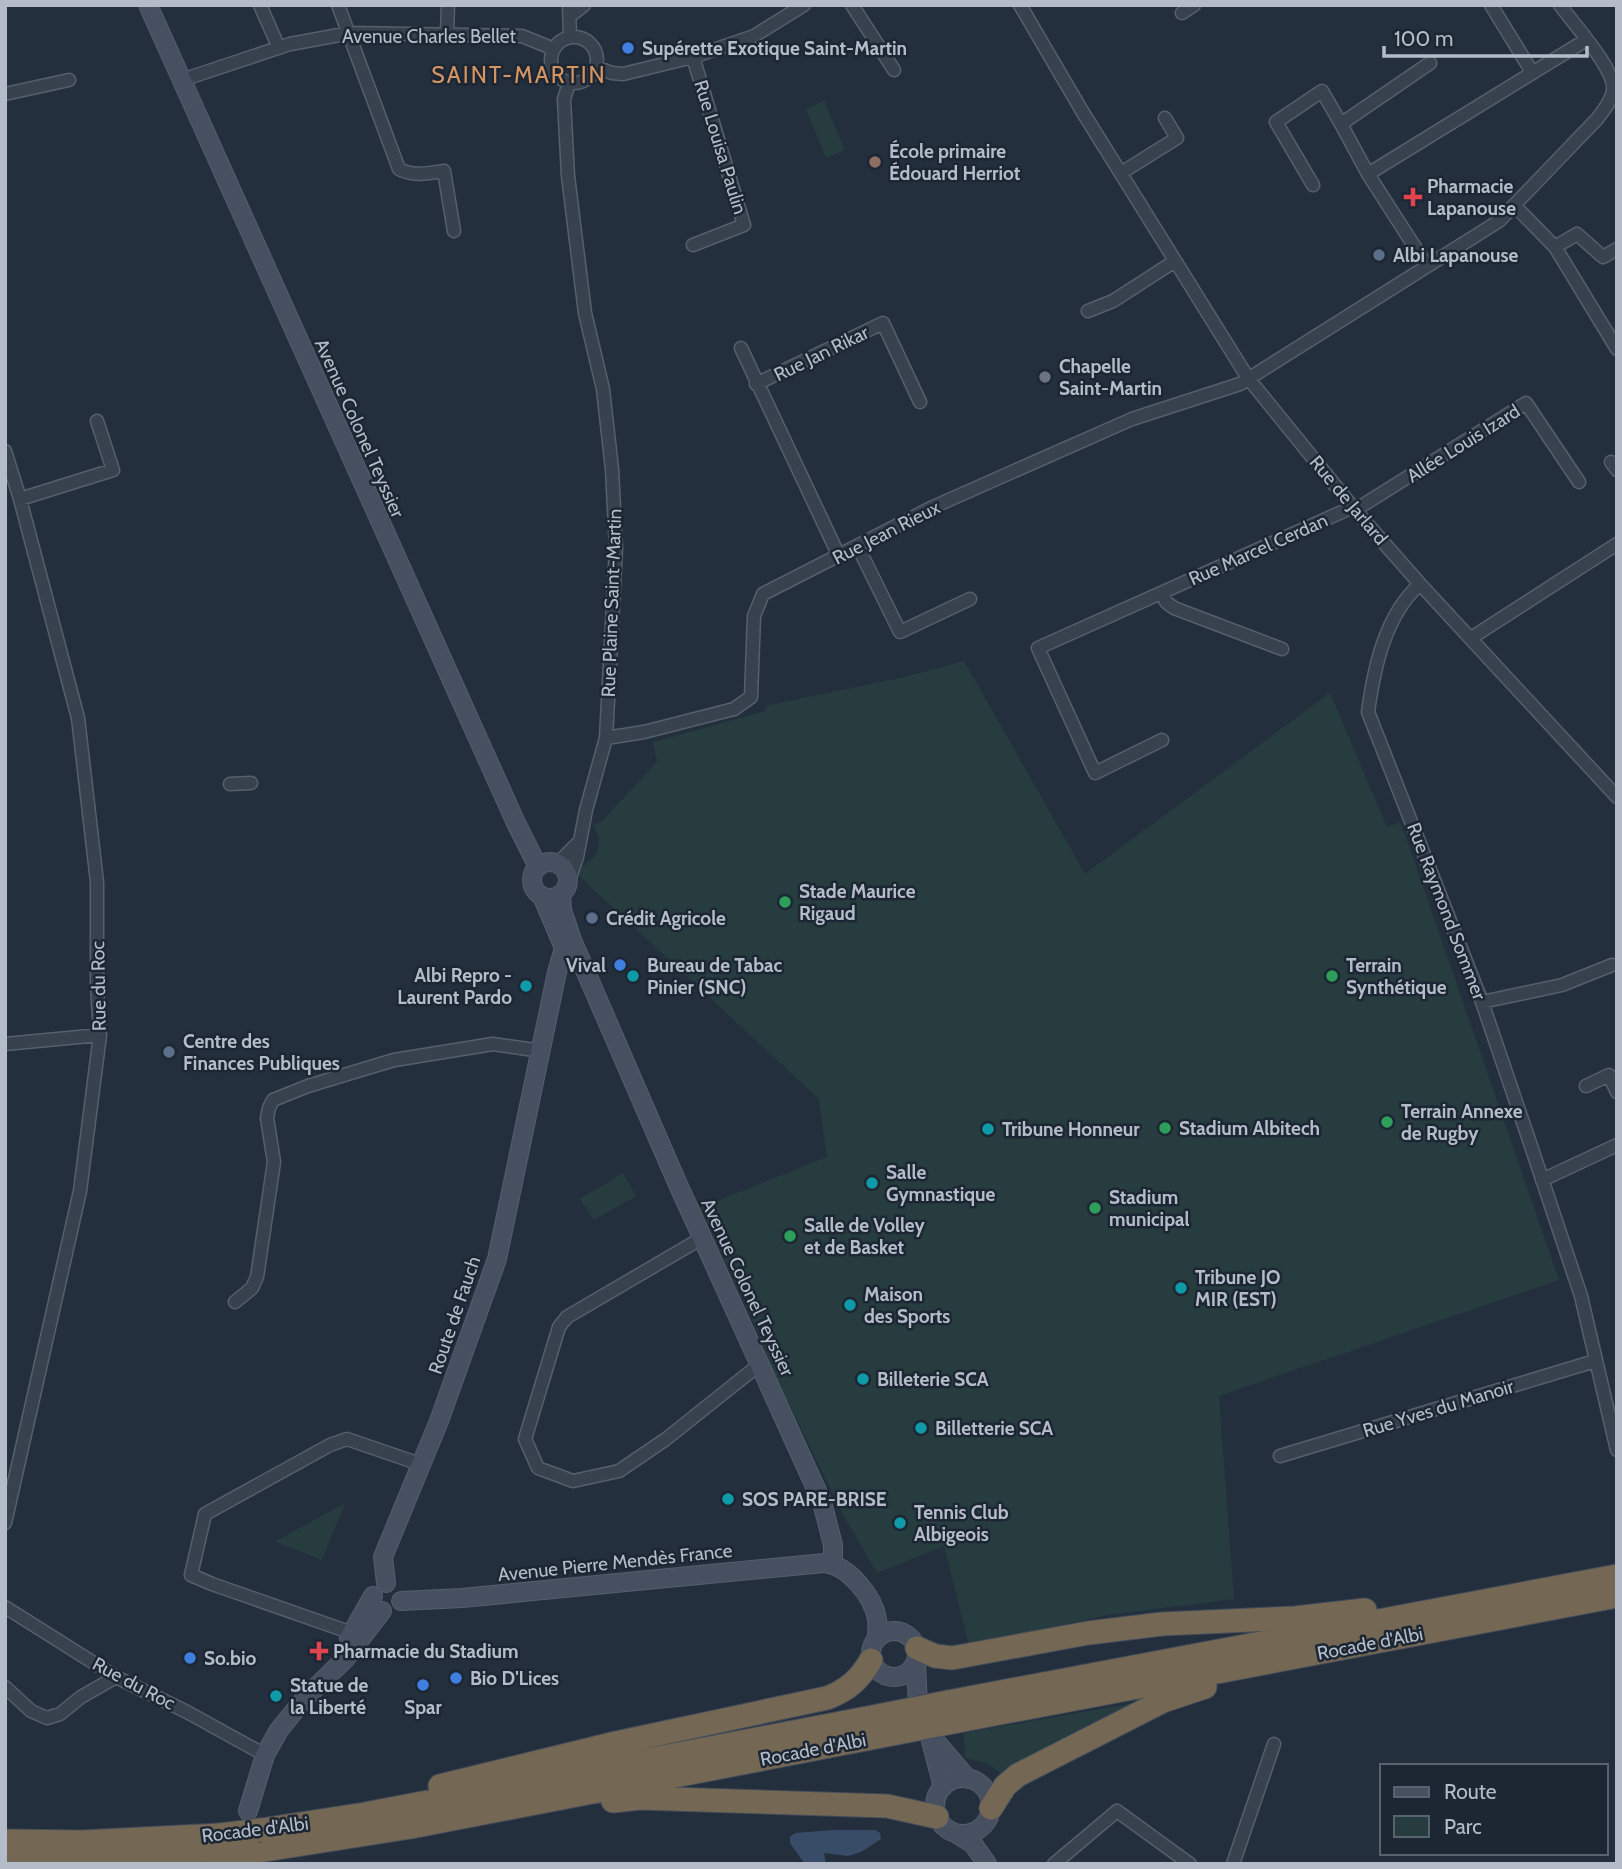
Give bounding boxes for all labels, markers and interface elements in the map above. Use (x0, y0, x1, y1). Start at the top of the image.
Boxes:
scale bar (1384, 14, 1587, 58)
street label: Avenue Charles Bellet (342, 25, 517, 48)
text: 100 m (1394, 26, 1453, 51)
place label: Supérette Exotique Saint-Martin (642, 37, 907, 60)
marker: Supérette Exotique Saint-Martin (620, 40, 636, 56)
district label: SAINT-MARTIN (431, 61, 607, 89)
street label: Rue Louisa Paulin (689, 77, 752, 217)
place label: École primaire Édouard Herriot (889, 139, 1021, 185)
marker: École primaire Édouard Herriot (867, 154, 883, 170)
place label: Pharmacie Lapanouse (1427, 175, 1516, 220)
marker: Pharmacie Lapanouse (1405, 189, 1421, 205)
place label: Albi Lapanouse (1393, 244, 1519, 267)
marker: Albi Lapanouse (1371, 247, 1387, 263)
street label: Rue Jan Rikar (770, 321, 872, 386)
street label: Avenue Colonel Teyssier (310, 335, 409, 521)
place label: Chapelle Saint-Martin (1059, 355, 1162, 400)
marker: Chapelle Saint-Martin (1037, 369, 1053, 385)
street label: Allée Louis Izard (1402, 399, 1524, 487)
street label: Rue de Jarlard (1305, 451, 1393, 550)
street label: Rue Jean Rieux (829, 496, 944, 569)
street label: Rue Plaine Saint-Martin (597, 508, 626, 698)
street label: Rue Marcel Cerdan (1185, 509, 1331, 590)
street label: Rue Raymond Sommer (1402, 819, 1491, 1003)
place label: Stade Maurice Rigaud (799, 880, 916, 925)
marker: Stade Maurice Rigaud (777, 894, 793, 910)
place label: Crédit Agricole (606, 907, 726, 930)
marker: Crédit Agricole (584, 910, 600, 926)
street label: Rue du Roc (86, 940, 111, 1031)
place label: Vival (566, 954, 606, 977)
place label: Bureau de Tabac Pinier (SNC) (647, 954, 783, 999)
place label: Terrain Synthétique (1346, 954, 1447, 999)
marker: Vival (612, 957, 628, 973)
place label: Albi Repro - Laurent Pardo (397, 964, 512, 1009)
marker: Bureau de Tabac Pinier (SNC) (625, 968, 641, 984)
marker: Terrain Synthétique (1324, 968, 1340, 984)
marker: Albi Repro - Laurent Pardo (518, 978, 534, 994)
place label: Centre des Finances Publiques (183, 1030, 340, 1075)
marker: Centre des Finances Publiques (161, 1044, 177, 1060)
place label: Terrain Annexe de Rugby (1401, 1100, 1523, 1145)
marker: Terrain Annexe de Rugby (1379, 1114, 1395, 1130)
place label: Stadium Albitech (1179, 1117, 1320, 1140)
place label: Tribune Honneur (1002, 1118, 1140, 1141)
marker: Stadium Albitech (1157, 1120, 1173, 1136)
marker: Tribune Honneur (980, 1121, 996, 1137)
place label: Salle Gymnastique (886, 1161, 996, 1206)
marker: Salle Gymnastique (864, 1175, 880, 1191)
place label: Stadium municipal (1109, 1186, 1190, 1231)
street label: Avenue Colonel Teyssier (696, 1195, 799, 1380)
marker: Stadium municipal (1087, 1200, 1103, 1216)
place label: Salle de Volley et de Basket (804, 1214, 926, 1259)
marker: Salle de Volley et de Basket (782, 1228, 798, 1244)
street label: Route de Fauch (424, 1253, 485, 1377)
place label: Tribune JO MIR (EST) (1195, 1266, 1280, 1311)
marker: Tribune JO MIR (EST) (1173, 1280, 1189, 1296)
place label: Maison des Sports (864, 1283, 950, 1328)
marker: Maison des Sports (842, 1297, 858, 1313)
place label: Billeterie SCA (877, 1368, 989, 1391)
marker: Billeterie SCA (855, 1371, 871, 1387)
street label: Rue Yves du Manoir (1360, 1375, 1516, 1442)
place label: Billetterie SCA (935, 1417, 1053, 1440)
marker: Billetterie SCA (913, 1420, 929, 1436)
place label: SOS PARE-BRISE (742, 1488, 887, 1511)
marker: SOS PARE-BRISE (720, 1491, 736, 1507)
place label: Tennis Club Albigeois (914, 1501, 1009, 1546)
marker: Tennis Club Albigeois (892, 1515, 908, 1531)
street label: Avenue Pierre Mendès France (497, 1539, 734, 1586)
street label: Rocade d'Albi (1315, 1622, 1425, 1665)
place label: Pharmacie du Stadium (333, 1640, 518, 1663)
marker: Pharmacie du Stadium (311, 1643, 327, 1659)
place label: So.bio (204, 1647, 256, 1670)
marker: So.bio (182, 1650, 198, 1666)
street label: Rue du Roc (89, 1652, 179, 1715)
place label: Bio D'Lices (470, 1667, 559, 1690)
marker: Bio D'Lices (448, 1670, 464, 1686)
place label: Statue de la Liberté (290, 1674, 369, 1719)
marker: Spar (415, 1677, 431, 1693)
marker: Statue de la Liberté (268, 1688, 284, 1704)
place label: Spar (404, 1696, 442, 1719)
street label: Rocade d'Albi (758, 1728, 868, 1771)
legend (1380, 1764, 1608, 1855)
text: Route (1444, 1779, 1497, 1804)
street label: Rocade d'Albi (200, 1812, 310, 1847)
text: Parc (1444, 1814, 1482, 1839)

